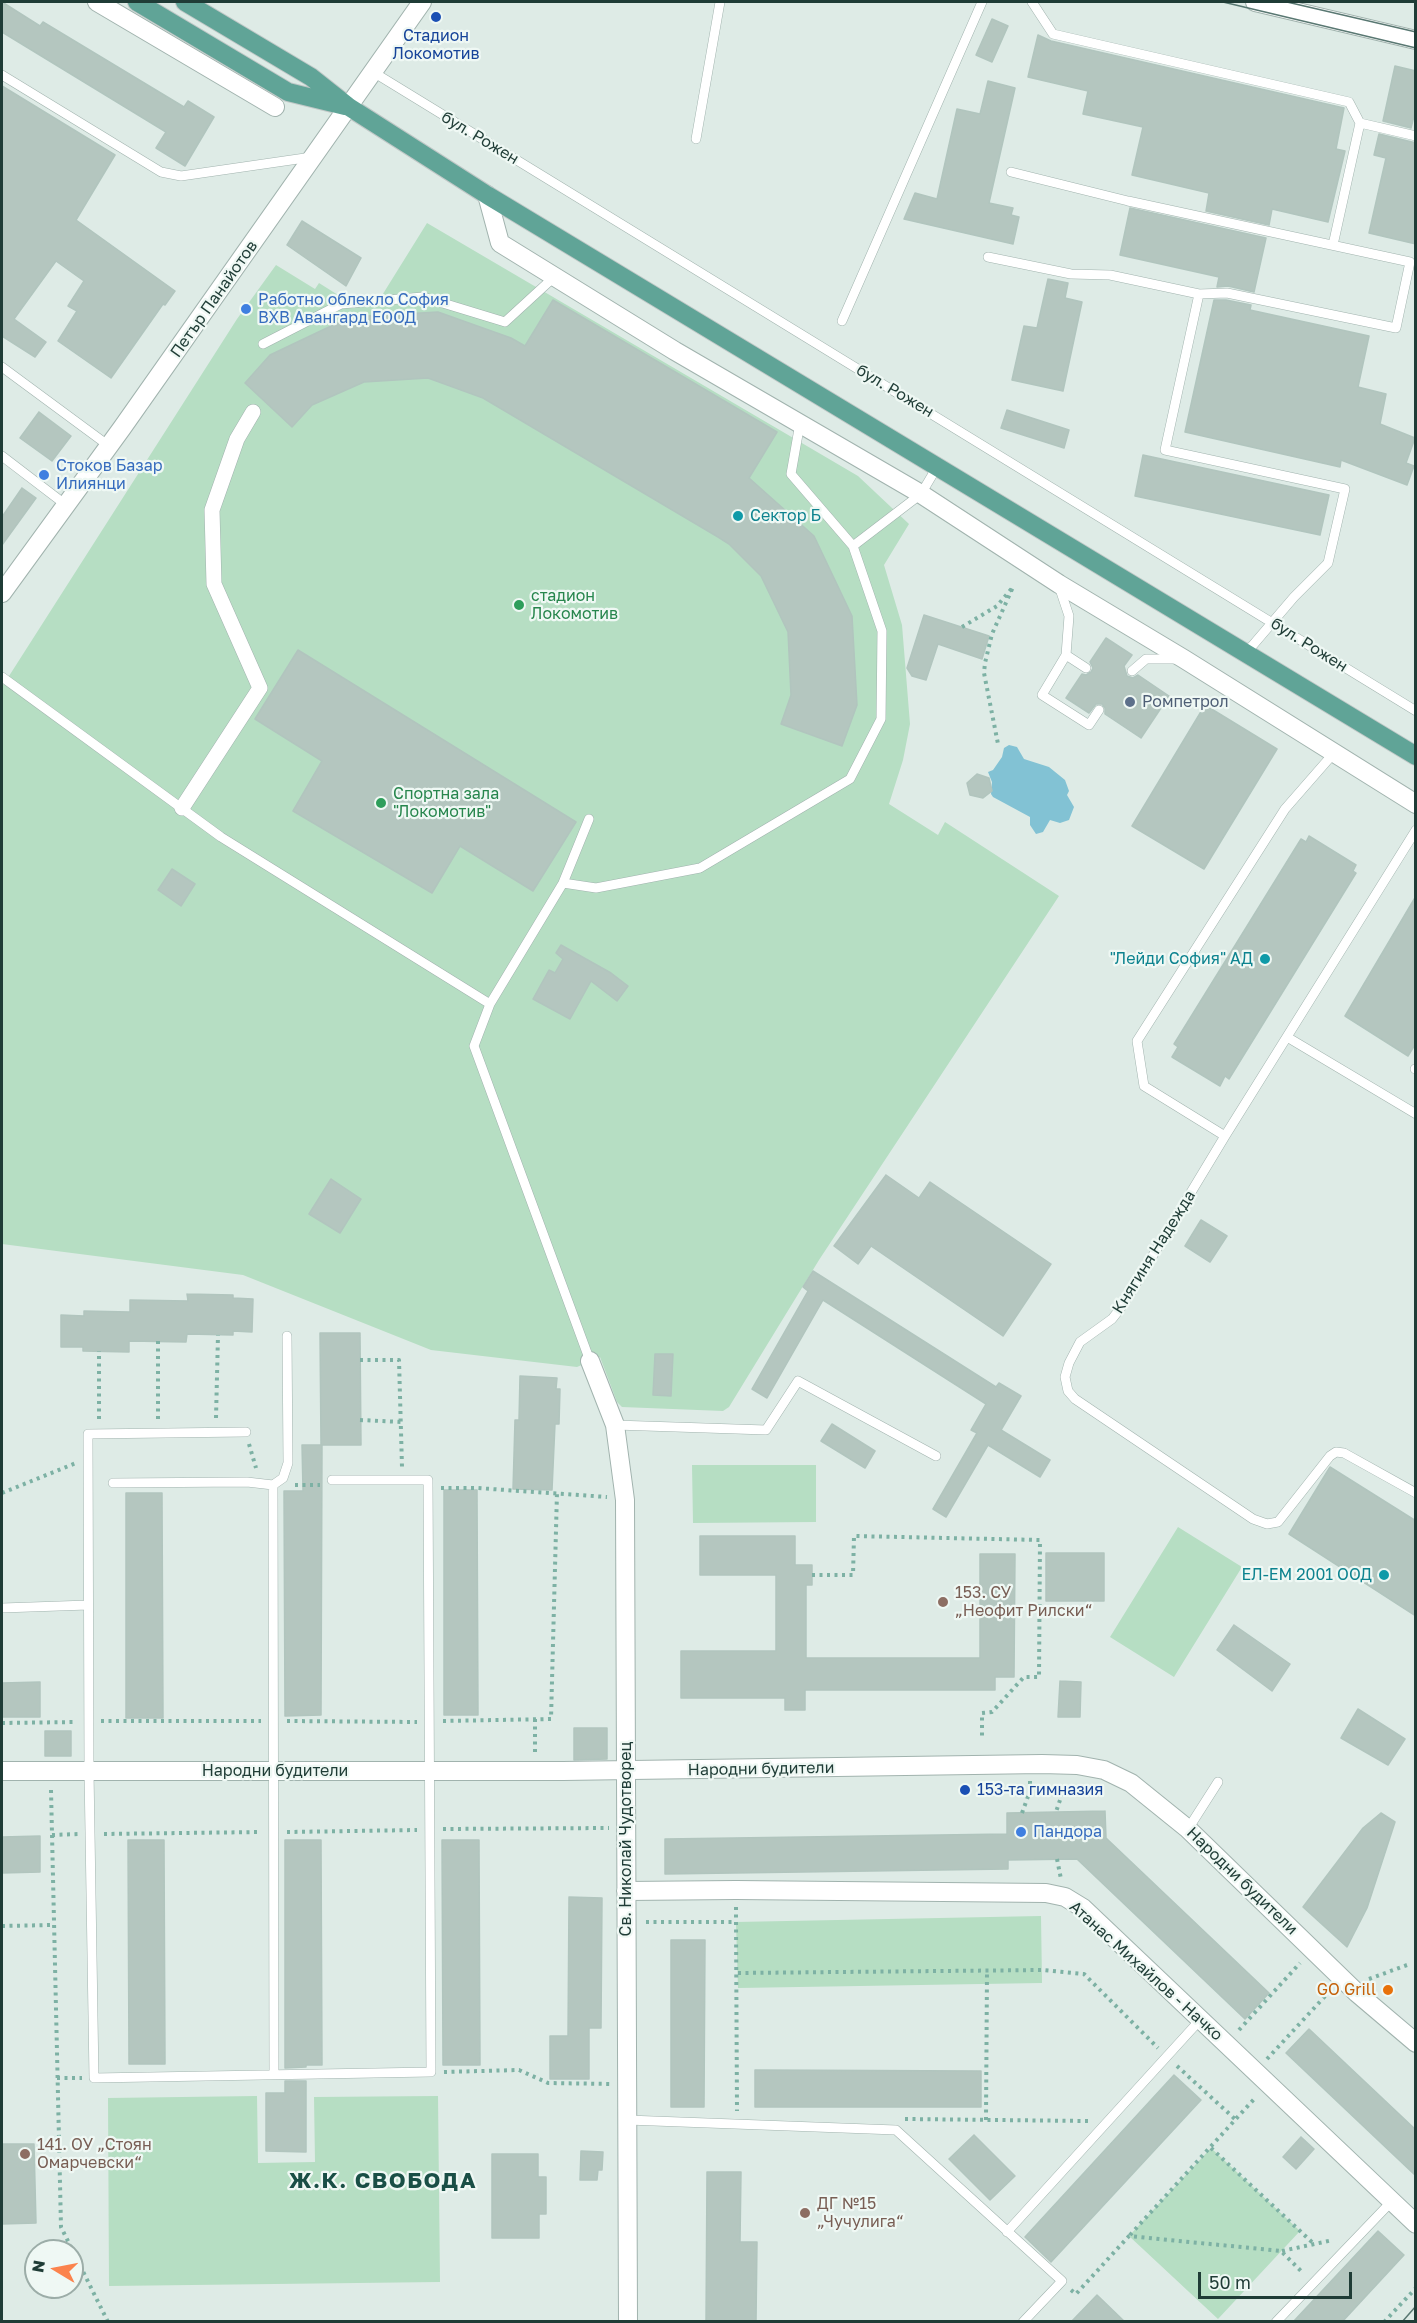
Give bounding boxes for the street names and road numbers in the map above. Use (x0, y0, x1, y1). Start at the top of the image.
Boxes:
street label: бул. Рожен (438, 107, 522, 169)
street label: Петър Панайотов (166, 237, 262, 361)
street label: бул. Рожен (853, 360, 937, 422)
street label: бул. Рожен (1267, 614, 1351, 676)
street label: Княгиня Надежда (1108, 1187, 1200, 1317)
street label: Св. Николай Чудотворец (616, 1742, 636, 1936)
street label: Народни будители (687, 1758, 835, 1780)
street label: Народни будители (202, 1761, 348, 1781)
street label: Народни будители (1183, 1823, 1301, 1939)
street label: Атанас Михайлов - Начко (1065, 1897, 1227, 2045)

